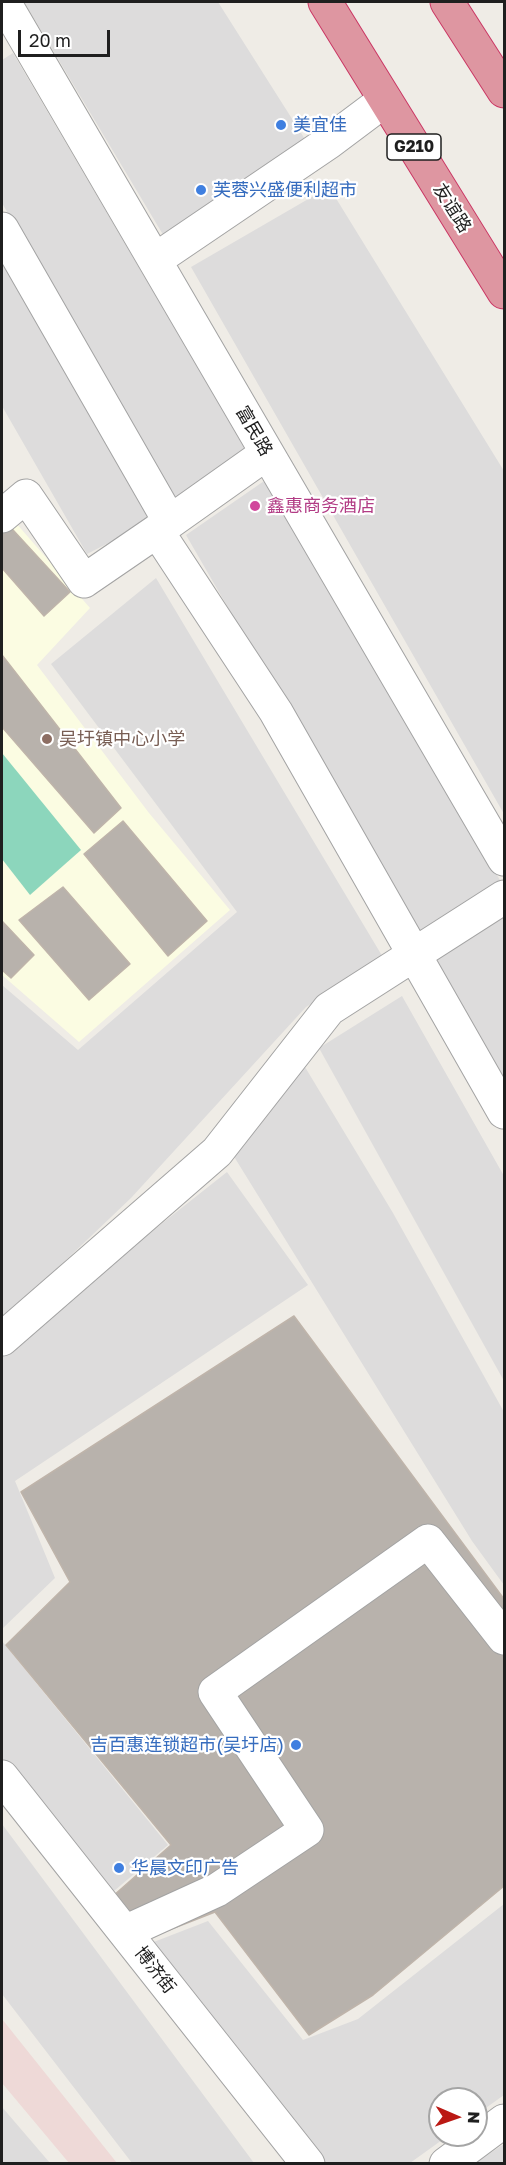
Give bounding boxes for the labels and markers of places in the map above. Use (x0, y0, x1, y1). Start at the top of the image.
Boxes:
place label: 美宜佳 (293, 114, 347, 136)
marker: 美宜佳 (274, 118, 288, 132)
place label: 芙蓉兴盛便利超市 (213, 179, 357, 201)
marker: 芙蓉兴盛便利超市 (194, 183, 208, 197)
place label: 鑫惠商务酒店 (267, 495, 375, 517)
marker: 鑫惠商务酒店 (248, 499, 262, 513)
place label: 吴圩镇中心小学 (59, 728, 185, 750)
marker: 吴圩镇中心小学 (40, 732, 54, 746)
place label: 吉百惠连锁超市(吴圩店) (90, 1734, 284, 1756)
marker: 吉百惠连锁超市(吴圩店) (289, 1738, 303, 1752)
place label: 华晨文印广告 (131, 1857, 239, 1879)
marker: 华晨文印广告 (112, 1861, 126, 1875)

